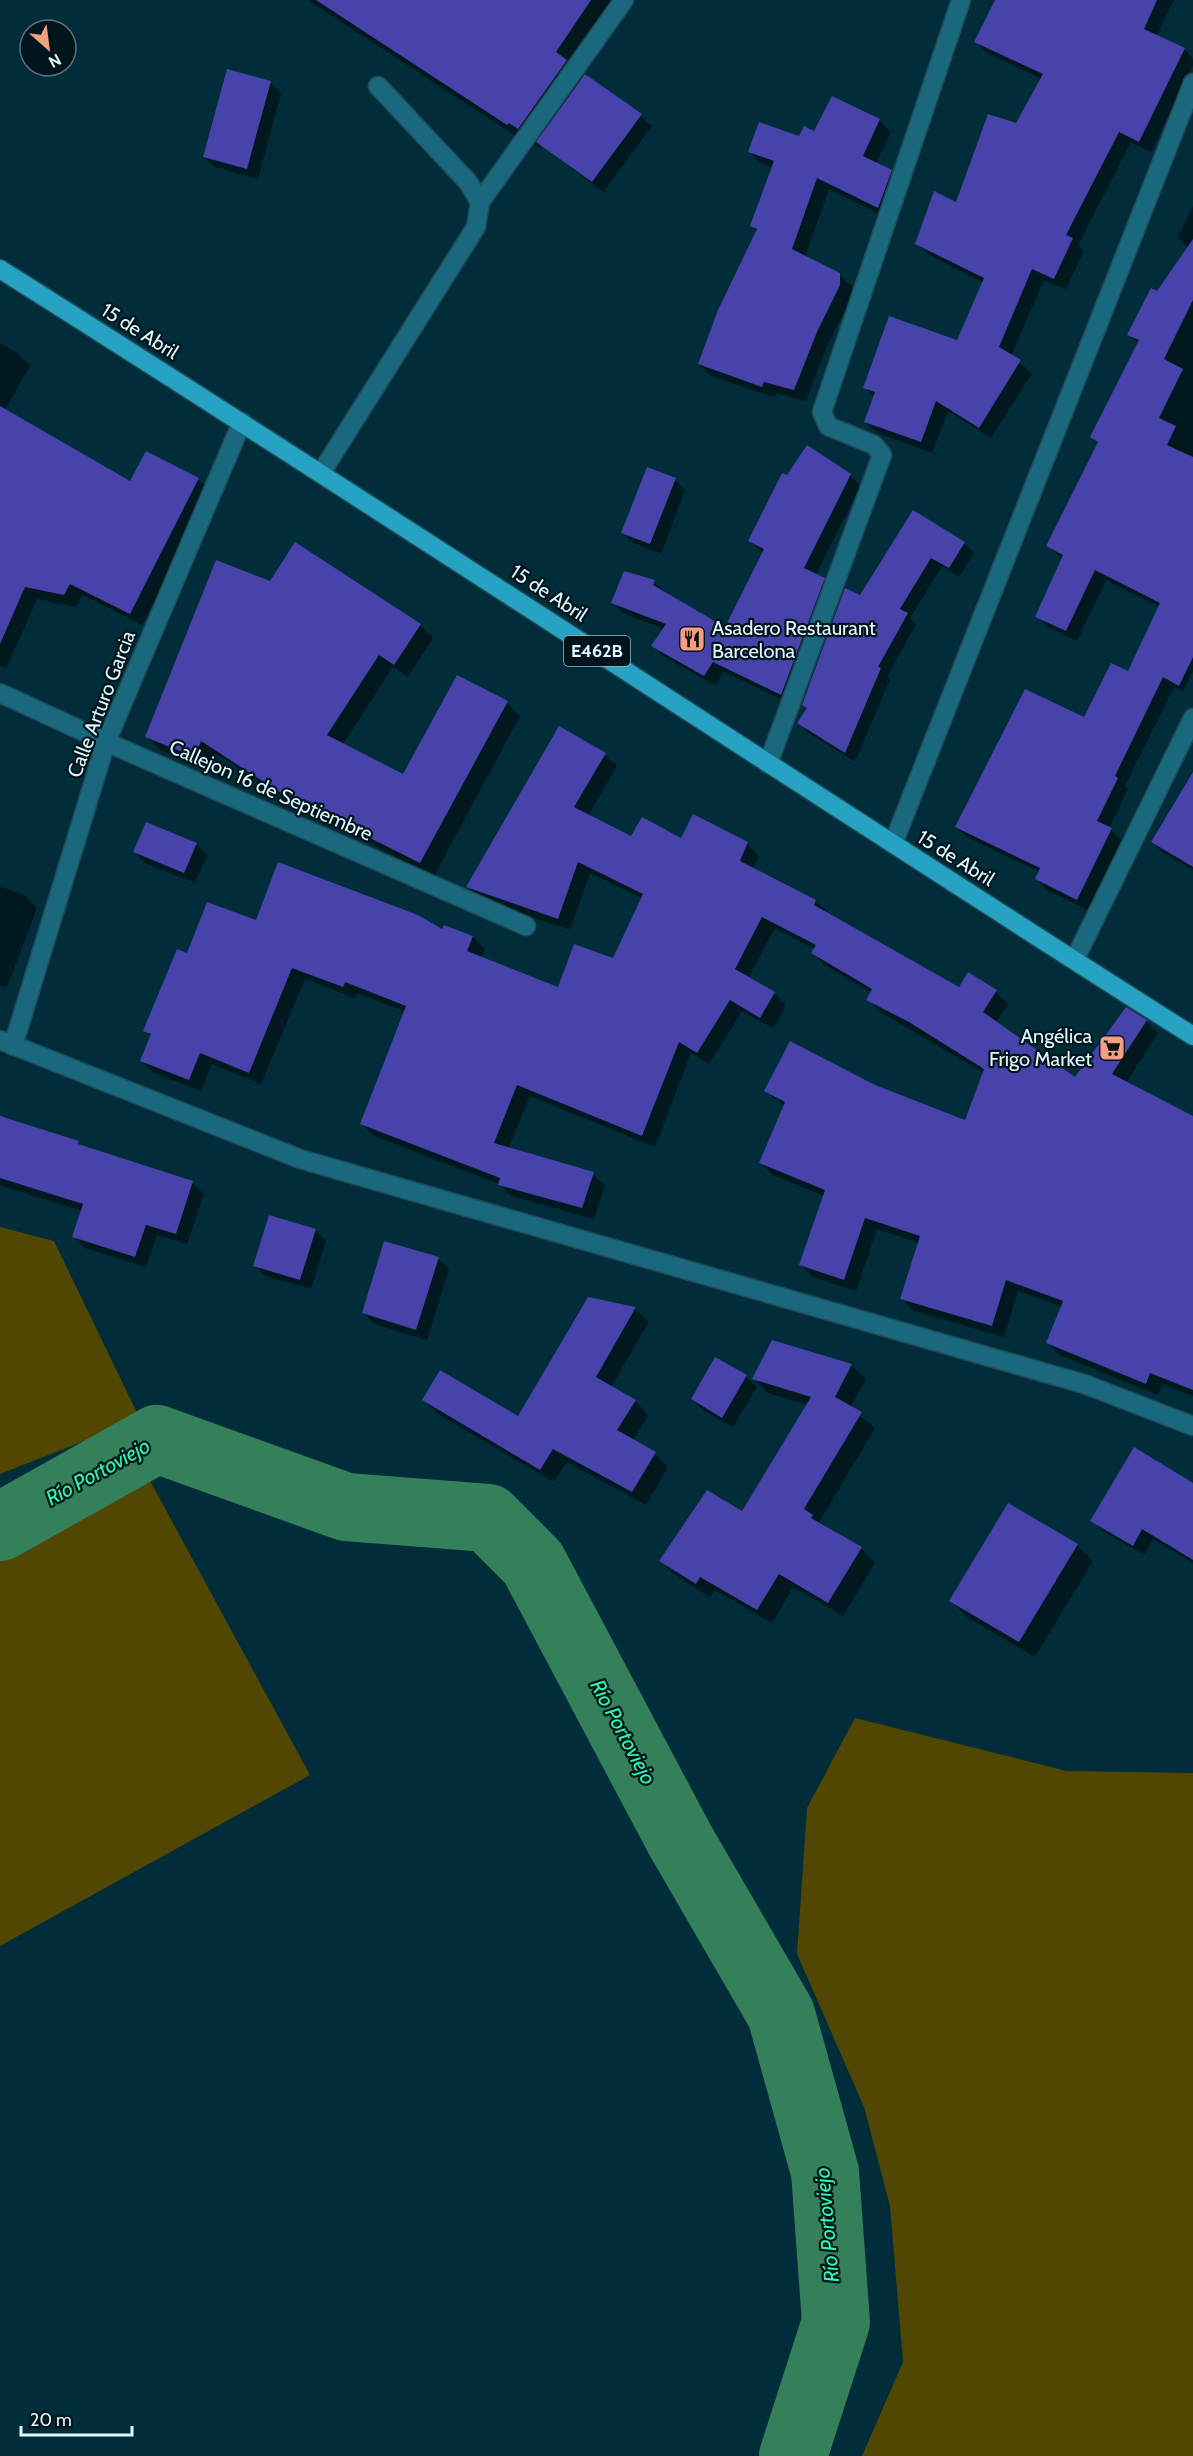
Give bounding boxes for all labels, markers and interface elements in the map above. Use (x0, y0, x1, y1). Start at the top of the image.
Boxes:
north arrow (18, 18, 78, 78)
text: N (45, 50, 64, 72)
street label: 15 de Abril (97, 298, 183, 364)
street label: 15 de Abril (506, 559, 592, 627)
place label: Asadero Restaurant Barcelona (712, 616, 876, 663)
restaurant icon: Asadero Restaurant Barcelona (677, 624, 707, 654)
street label: Calle Arturo Garcia (62, 627, 140, 781)
road number: E462B (564, 636, 630, 666)
street label: Callejon 16 de Septiembre (166, 734, 376, 846)
street label: 15 de Abril (913, 825, 999, 891)
place label: Angélica Frigo Market (989, 1024, 1092, 1071)
supermarket icon: Angélica Frigo Market (1097, 1033, 1127, 1063)
water label: Río Portoviejo (41, 1433, 155, 1511)
water label: Río Portoviejo (584, 1675, 662, 1789)
water label: Río Portoviejo (809, 2166, 845, 2284)
scale bar (21, 2399, 132, 2437)
text: 20 m (30, 2409, 72, 2431)

